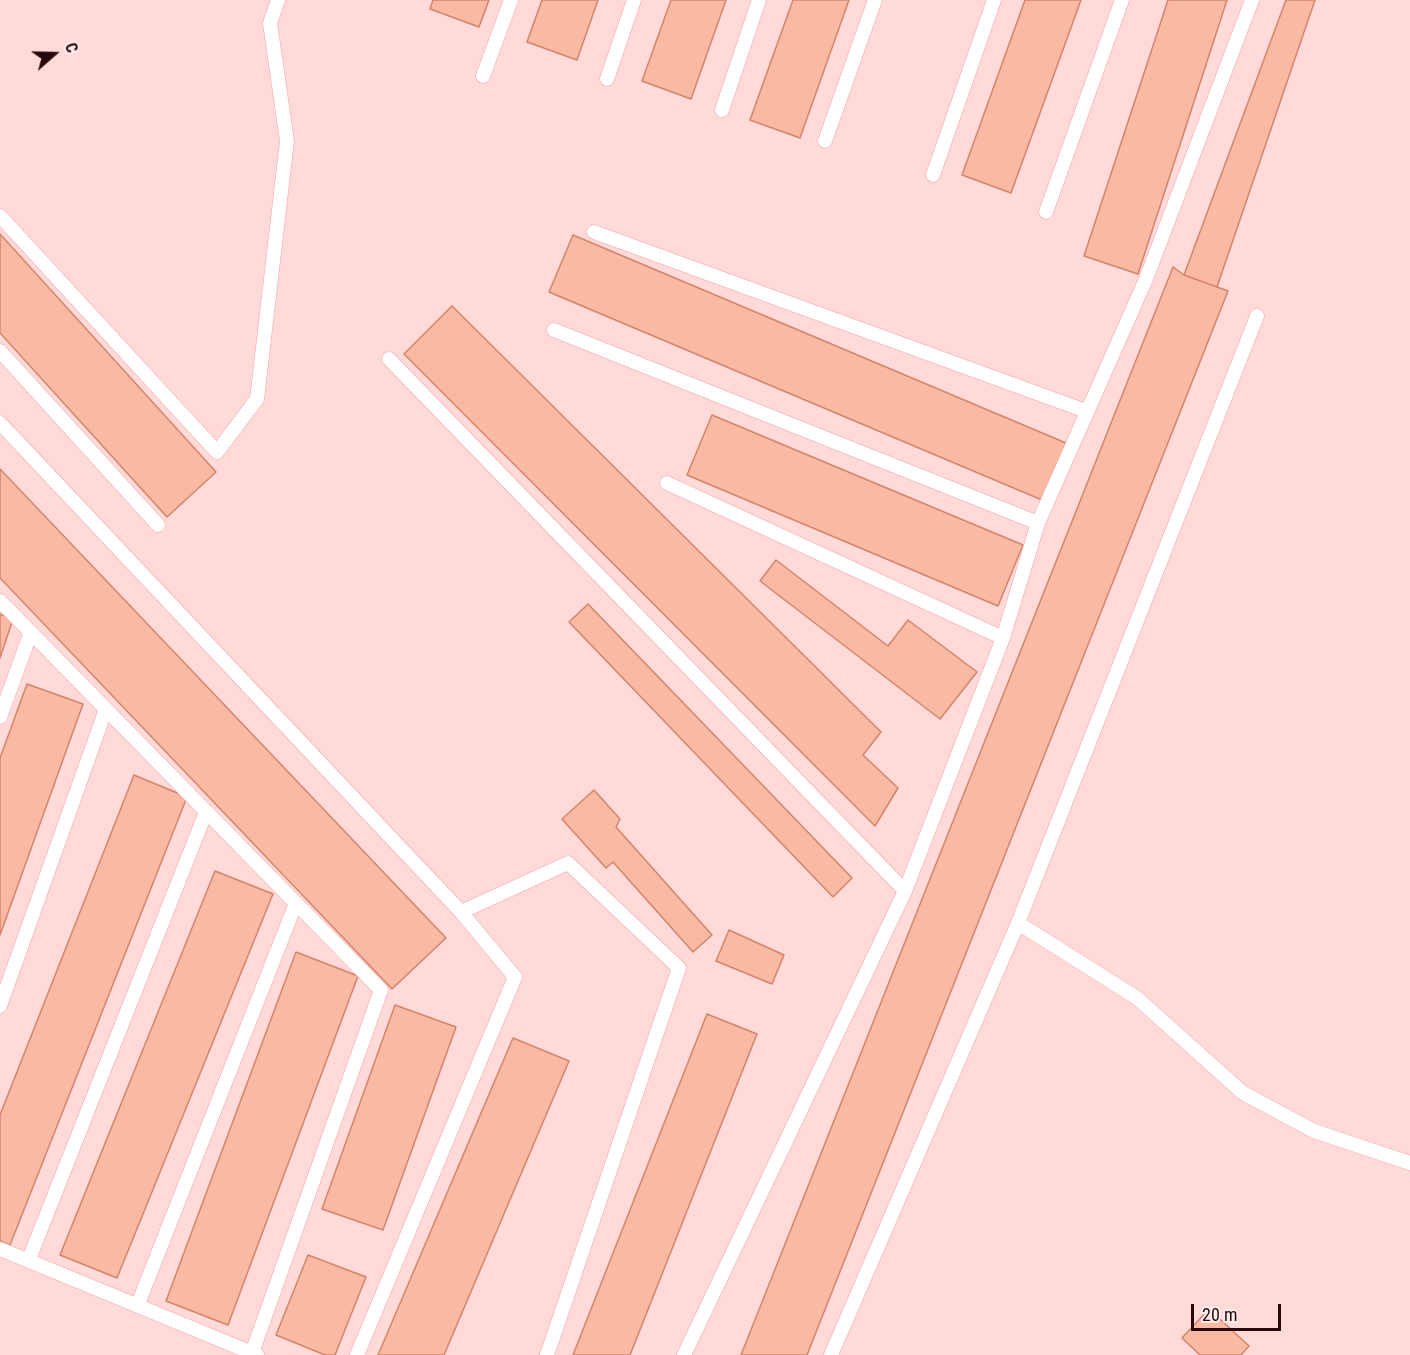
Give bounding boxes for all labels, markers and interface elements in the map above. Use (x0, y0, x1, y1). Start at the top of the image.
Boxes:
north arrow (24, 24, 84, 84)
text: С (61, 40, 82, 55)
scale bar (1194, 1292, 1284, 1330)
text: 20 m (1202, 1304, 1237, 1325)

